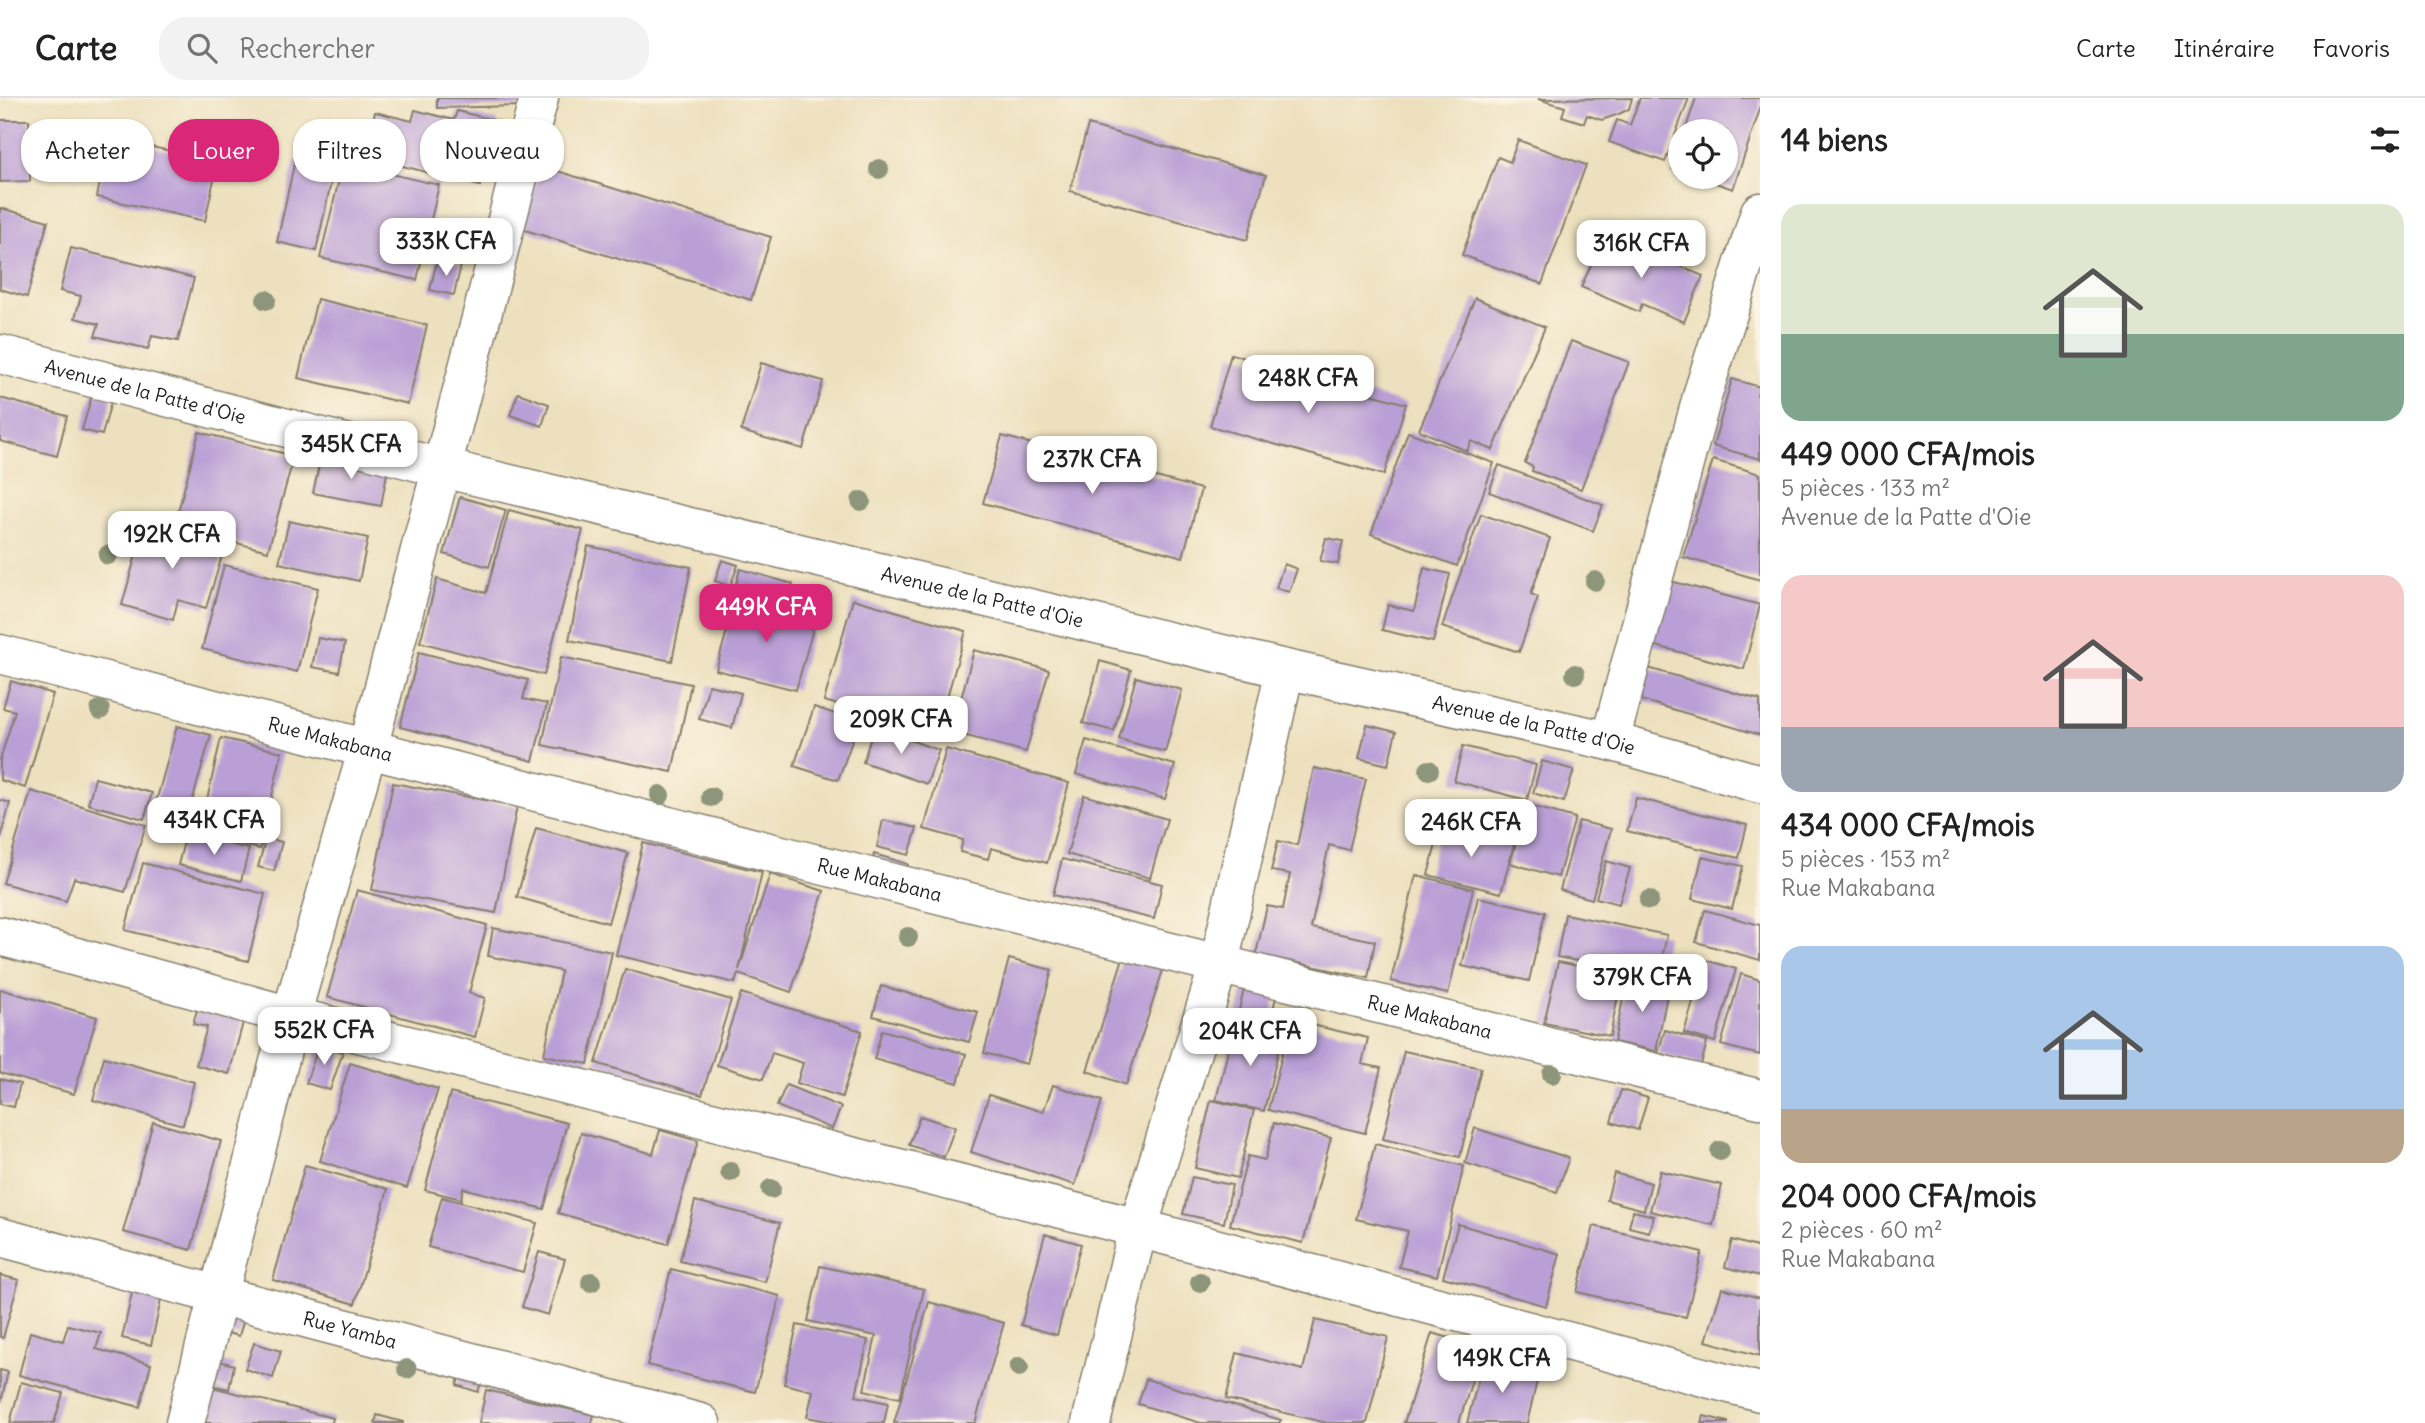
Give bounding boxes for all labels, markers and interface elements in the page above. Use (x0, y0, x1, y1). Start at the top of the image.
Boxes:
search box (159, 17, 649, 80)
text: Carte (35, 27, 117, 69)
icon: search (183, 29, 221, 67)
text: Rechercher (239, 32, 375, 65)
text: Carte (2076, 33, 2136, 63)
text: Itinéraire (2174, 33, 2275, 63)
text: Favoris (2313, 33, 2390, 63)
chip: Acheter (21, 119, 154, 182)
chip: Louer (168, 119, 279, 182)
chip: Filtres (293, 119, 406, 182)
chip: Nouveau (420, 119, 564, 182)
map controls (1668, 119, 1738, 189)
button: locate (1668, 119, 1738, 189)
text: 14 biens (1781, 121, 1888, 159)
icon: filters (2366, 121, 2404, 159)
pin: 333K CFA (374, 218, 518, 278)
pin: 316K CFA (1569, 220, 1713, 280)
text: 333K CFA (396, 226, 496, 255)
text: 316K CFA (1593, 228, 1689, 257)
icon: home (2030, 250, 2156, 376)
street label: Avenue de la Patte d'Oie (42, 354, 248, 429)
pin: 248K CFA (1236, 356, 1380, 415)
text: 248K CFA (1258, 363, 1358, 392)
pin: 345K CFA (279, 422, 423, 481)
text: 345K CFA (300, 429, 402, 458)
text: 449 000 CFA/mois (1781, 435, 2035, 473)
pin: 237K CFA (1020, 436, 1164, 496)
text: 237K CFA (1043, 444, 1141, 473)
text: 5 pièces · 133 m² (1781, 473, 1950, 502)
text: Avenue de la Patte d'Oie (1781, 502, 2031, 531)
pin: 192K CFA (100, 512, 244, 571)
text: 192K CFA (124, 519, 220, 548)
street label: Avenue de la Patte d'Oie (879, 561, 1086, 633)
pin: 449K CFA (694, 584, 838, 644)
text: 449K CFA (715, 592, 817, 621)
icon: home (2030, 621, 2156, 747)
street label: Avenue de la Patte d'Oie (1430, 690, 1638, 760)
pin: 209K CFA (829, 696, 973, 756)
text: 209K CFA (850, 704, 952, 733)
street label: Rue Makabana (265, 711, 395, 767)
pin: 434K CFA (142, 798, 286, 857)
pin: 246K CFA (1399, 800, 1543, 859)
text: 434K CFA (163, 805, 265, 834)
text: 434 000 CFA/mois (1781, 806, 2035, 844)
text: 246K CFA (1421, 807, 1521, 836)
text: 5 pièces · 153 m² (1781, 844, 1950, 873)
street label: Rue Makabana (815, 852, 944, 907)
text: Rue Makabana (1781, 873, 1935, 902)
pin: 379K CFA (1570, 954, 1714, 1014)
text: 379K CFA (1593, 962, 1692, 991)
street label: Rue Makabana (1365, 990, 1495, 1044)
icon: home (2030, 992, 2156, 1118)
pin: 552K CFA (252, 1007, 396, 1067)
pin: 204K CFA (1178, 1009, 1322, 1068)
text: 552K CFA (274, 1015, 374, 1044)
text: 204K CFA (1199, 1016, 1301, 1045)
text: 204 000 CFA/mois (1781, 1177, 2037, 1215)
text: 2 pièces · 60 m² (1781, 1215, 1943, 1244)
text: Rue Makabana (1781, 1244, 1935, 1273)
street label: Rue Yamba (300, 1306, 399, 1354)
pin: 149K CFA (1430, 1336, 1574, 1395)
text: 149K CFA (1453, 1343, 1551, 1372)

